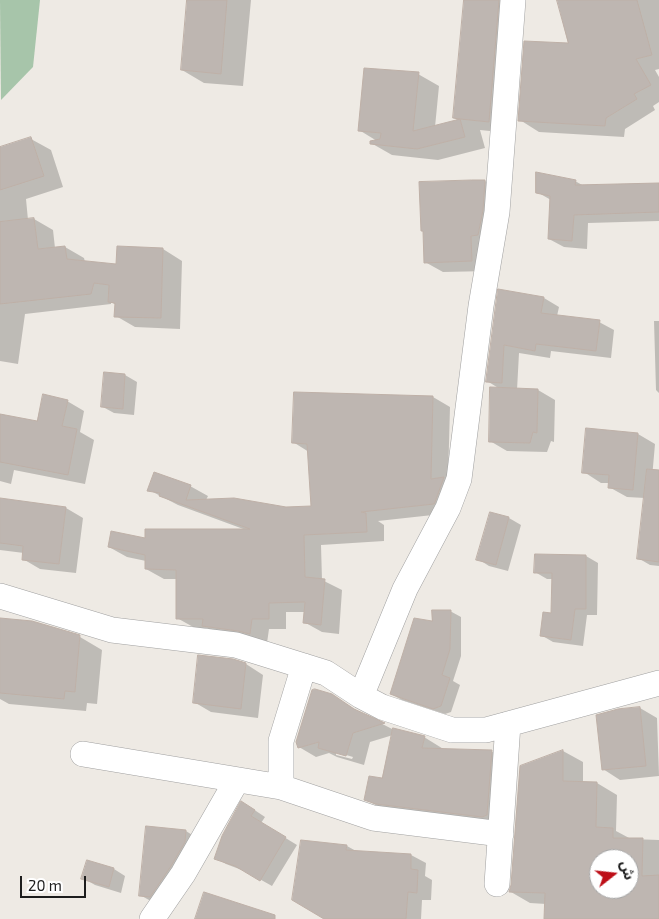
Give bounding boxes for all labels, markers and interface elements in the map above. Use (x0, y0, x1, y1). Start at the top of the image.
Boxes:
north arrow (589, 849, 639, 899)
text: ش (617, 858, 639, 882)
scale bar (22, 866, 89, 898)
text: 20 m (28, 876, 62, 894)

